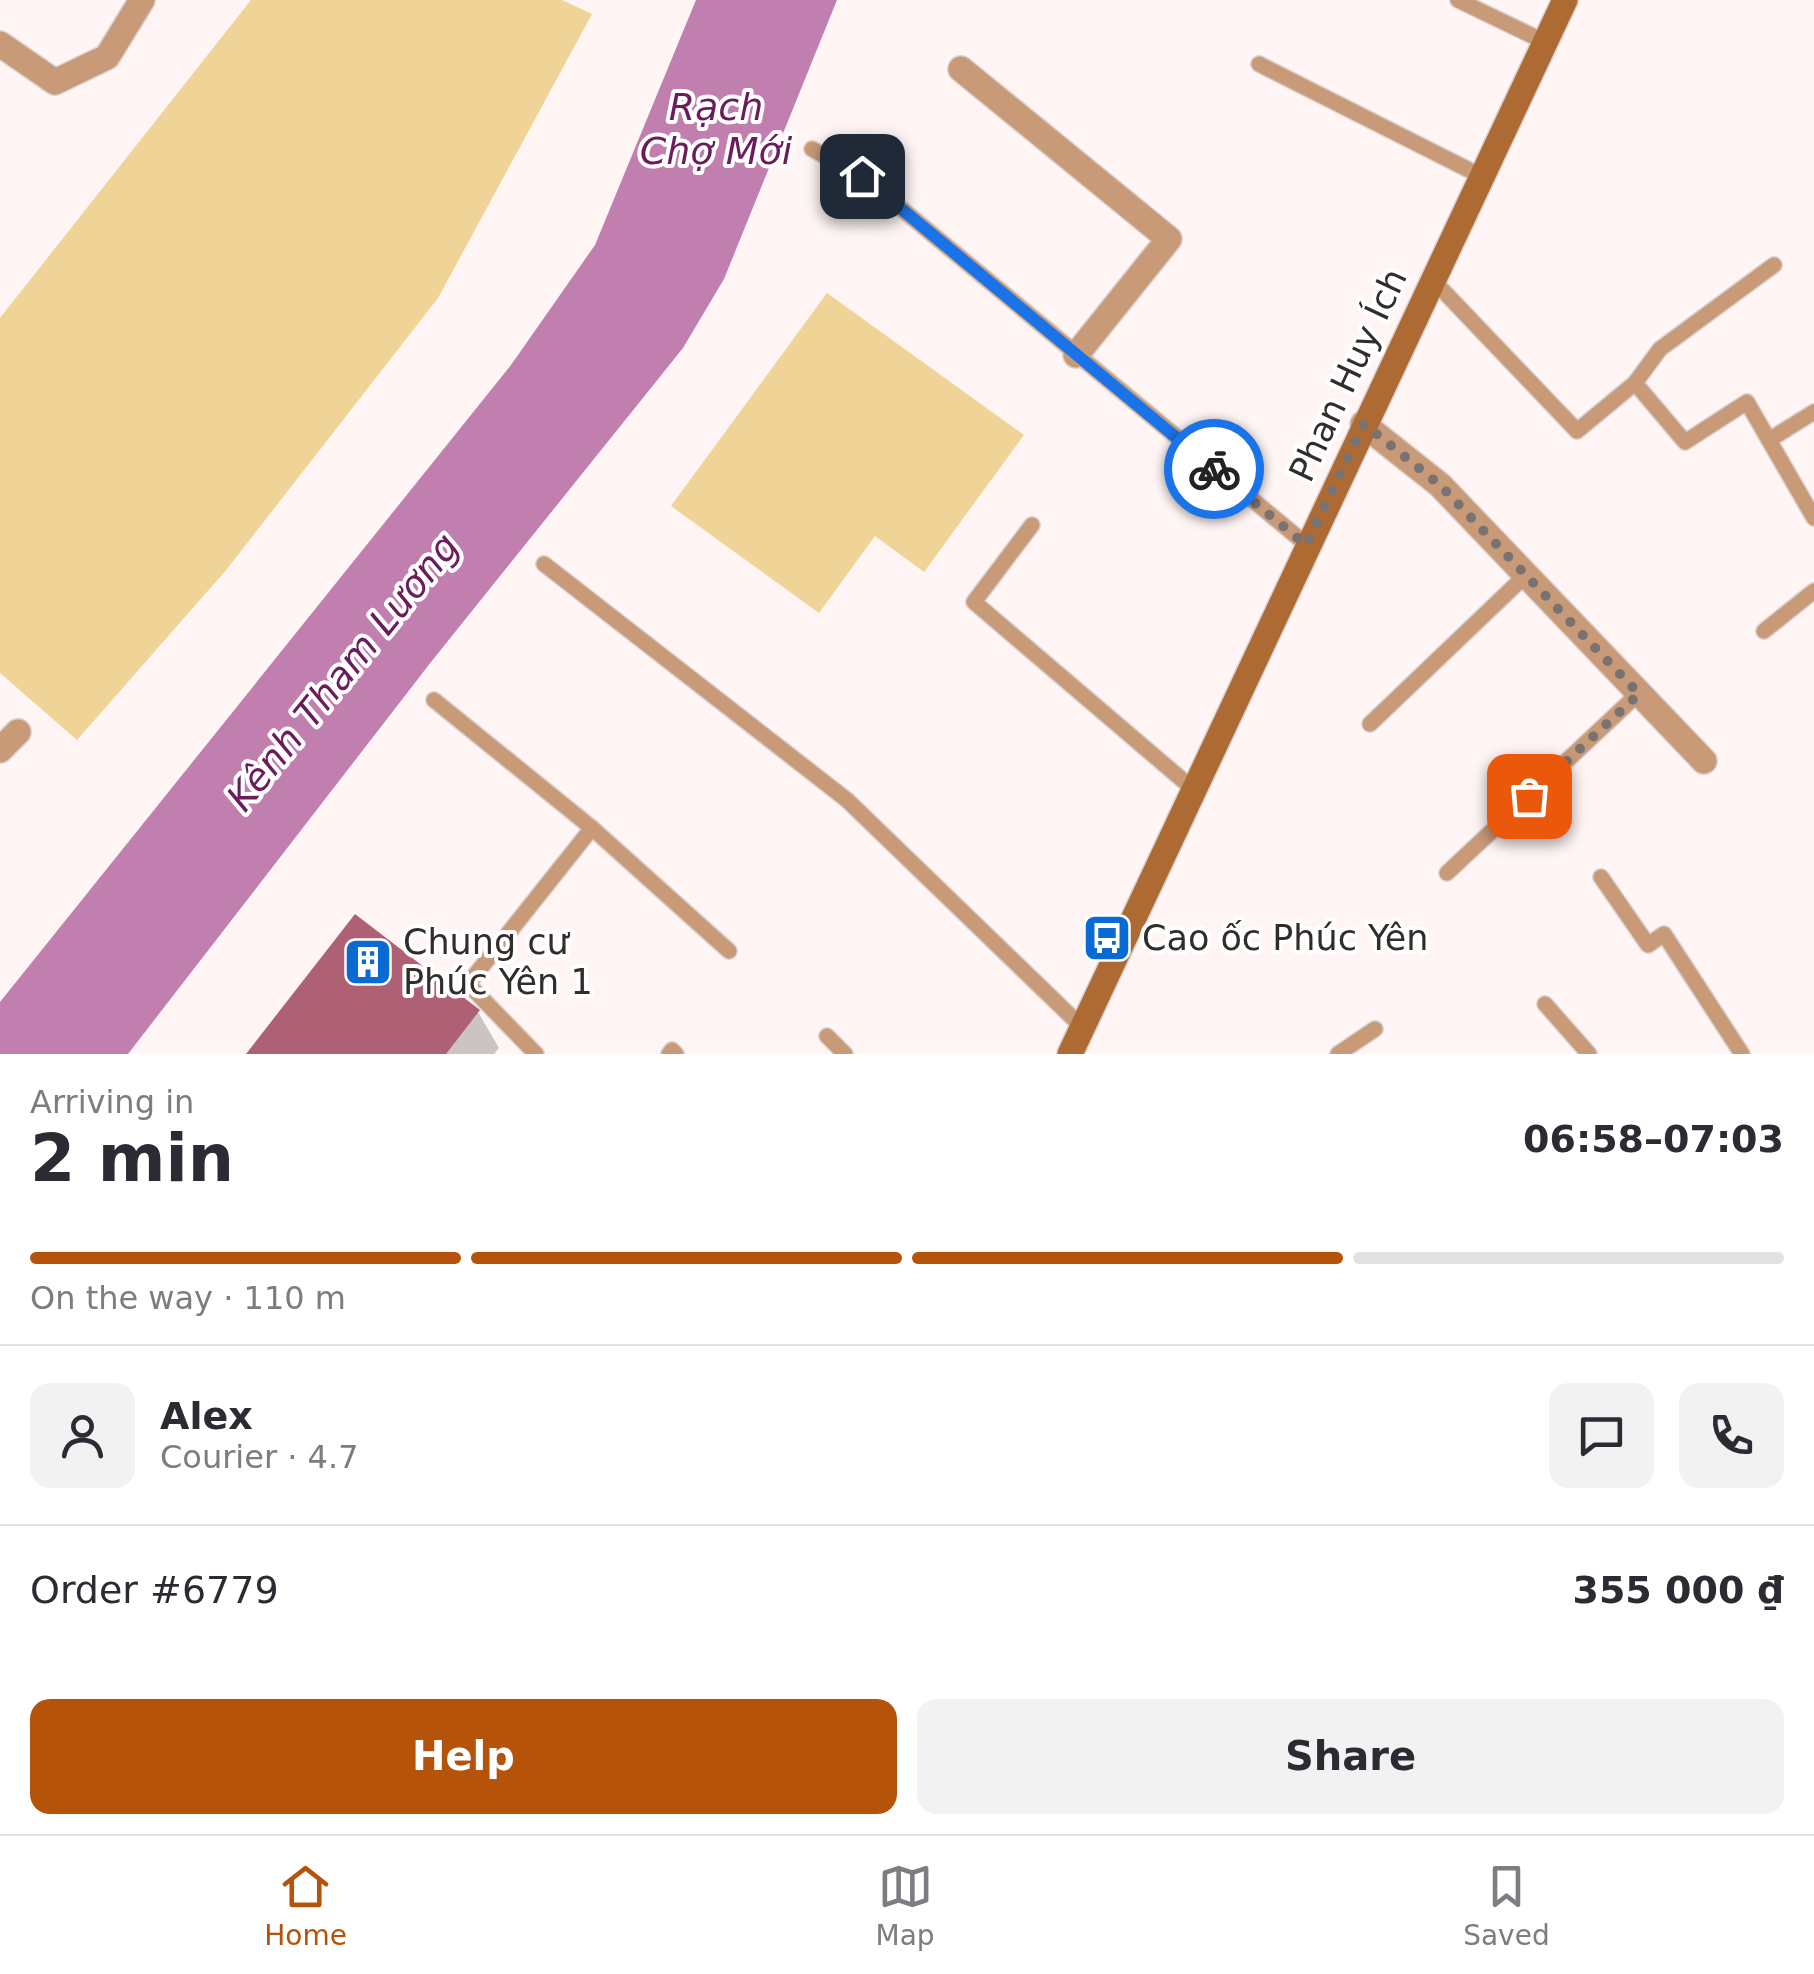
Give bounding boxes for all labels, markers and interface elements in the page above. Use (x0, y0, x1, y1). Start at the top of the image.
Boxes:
water label: Rạch Chợ Mới (640, 85, 793, 173)
pin (820, 134, 905, 219)
icon: home (835, 149, 890, 204)
street label: Phan Huy Ích (1280, 262, 1415, 488)
courier (1164, 419, 1264, 519)
icon: bike (1187, 442, 1242, 497)
water label: Kênh Tham Lương (218, 525, 468, 819)
pin (1487, 754, 1572, 839)
icon: bag (1502, 769, 1557, 824)
bus stop icon: Cao ốc Phúc Yên (1081, 912, 1133, 964)
place label: Cao ốc Phúc Yên (1142, 918, 1429, 958)
place label: Chung cư Phúc Yên 1 (403, 922, 593, 1002)
building icon: Chung cư Phúc Yên 1 (342, 936, 394, 988)
text: Arriving in (30, 1083, 194, 1121)
text: 06:58–07:03 (1523, 1117, 1784, 1161)
text: 2 min (30, 1121, 234, 1196)
text: On the way · 110 m (30, 1279, 346, 1317)
button: person (30, 1383, 135, 1488)
button: chat (1549, 1383, 1654, 1488)
button: phone (1679, 1383, 1784, 1488)
text: Alex (160, 1394, 253, 1438)
text: Courier · 4.7 (160, 1438, 359, 1476)
text: Order #6779 (30, 1568, 279, 1612)
text: 355 000 ₫ (1572, 1568, 1784, 1612)
button: Help (30, 1699, 897, 1814)
button: Share (917, 1699, 1784, 1814)
tab: Home (264, 1859, 347, 1952)
tab: Map (876, 1859, 935, 1952)
tab: Saved (1463, 1859, 1550, 1952)

